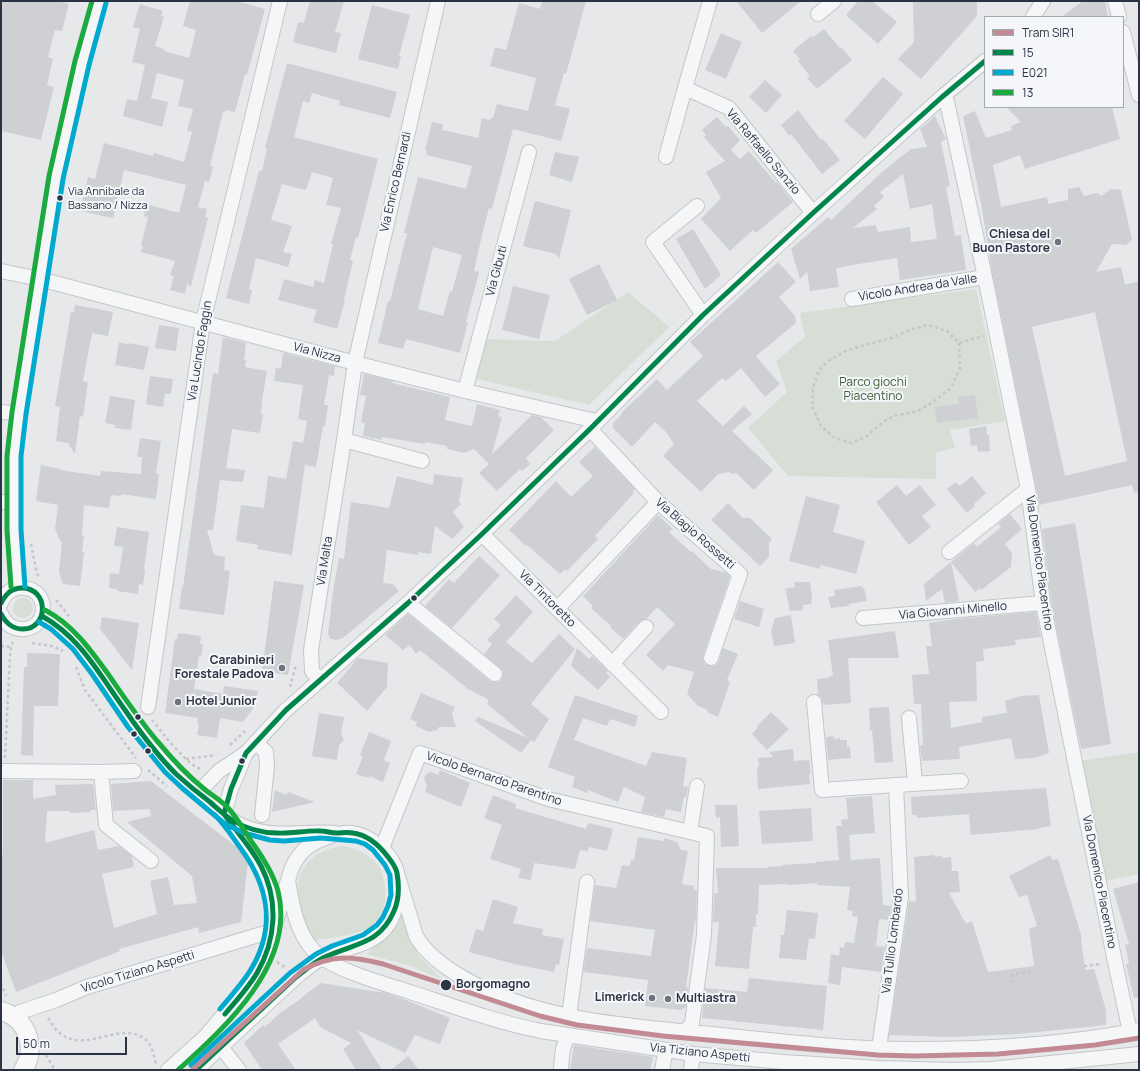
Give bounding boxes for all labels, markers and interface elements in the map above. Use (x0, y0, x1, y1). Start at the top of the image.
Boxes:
legend (984, 16, 1124, 108)
text: Tram SIR1 (1022, 24, 1074, 41)
text: 15 (1022, 44, 1034, 61)
text: E021 (1022, 64, 1048, 81)
text: 13 (1022, 84, 1033, 101)
street label: Via Raffaello Sanzio (723, 106, 803, 198)
street label: Via Enrico Bernardi (377, 130, 415, 234)
place label: Via Annibale da Bassano / Nizza (68, 185, 148, 211)
marker: Via Annibale da Bassano / Nizza (55, 193, 65, 203)
place label: Chiesa del Buon Pastore (973, 228, 1050, 256)
marker: Chiesa del Buon Pastore (1053, 237, 1063, 247)
street label: Via Gibuti (483, 244, 511, 298)
street label: Vicolo Andrea da Valle (858, 272, 978, 304)
street label: Via Lucindo Faggin (185, 300, 215, 402)
street label: Via Nizza (292, 340, 342, 366)
park label: Parco giochi Piacentino (839, 376, 907, 404)
street label: Via Biagio Rossetti (652, 495, 738, 573)
street label: Via Domenico Piacentino (1022, 495, 1056, 631)
street label: Via Malta (314, 535, 336, 587)
street label: Via Tintoretto (515, 567, 579, 631)
unlabelled marker (409, 593, 419, 603)
street label: Via Giovanni Minello (898, 599, 1008, 623)
place label: Carabinieri Forestale Padova (175, 654, 274, 682)
marker: Carabinieri Forestale Padova (277, 663, 287, 673)
place label: Hotel Junior (186, 695, 257, 709)
marker: Hotel Junior (173, 697, 183, 707)
unlabelled marker (133, 712, 143, 722)
unlabelled marker (129, 729, 139, 739)
unlabelled marker (143, 746, 153, 756)
street label: Vicolo Bernardo Parentino (424, 749, 564, 809)
unlabelled marker (237, 756, 247, 766)
street label: Via Domenico Piacentino (1079, 814, 1119, 950)
street label: Via Tullio Lombardo (879, 887, 907, 995)
street label: Vicolo Tiziano Aspetti (80, 948, 196, 996)
marker: Borgomagno (439, 978, 453, 992)
place label: Borgomagno (456, 978, 530, 992)
place label: Limerick (595, 991, 644, 1005)
place label: Multiastra (676, 992, 736, 1006)
marker: Limerick (647, 993, 657, 1003)
marker: Multiastra (663, 994, 673, 1004)
scale bar (18, 1029, 129, 1055)
text: 50 m (23, 1035, 50, 1052)
street label: Via Tiziano Aspetti (649, 1041, 751, 1065)

